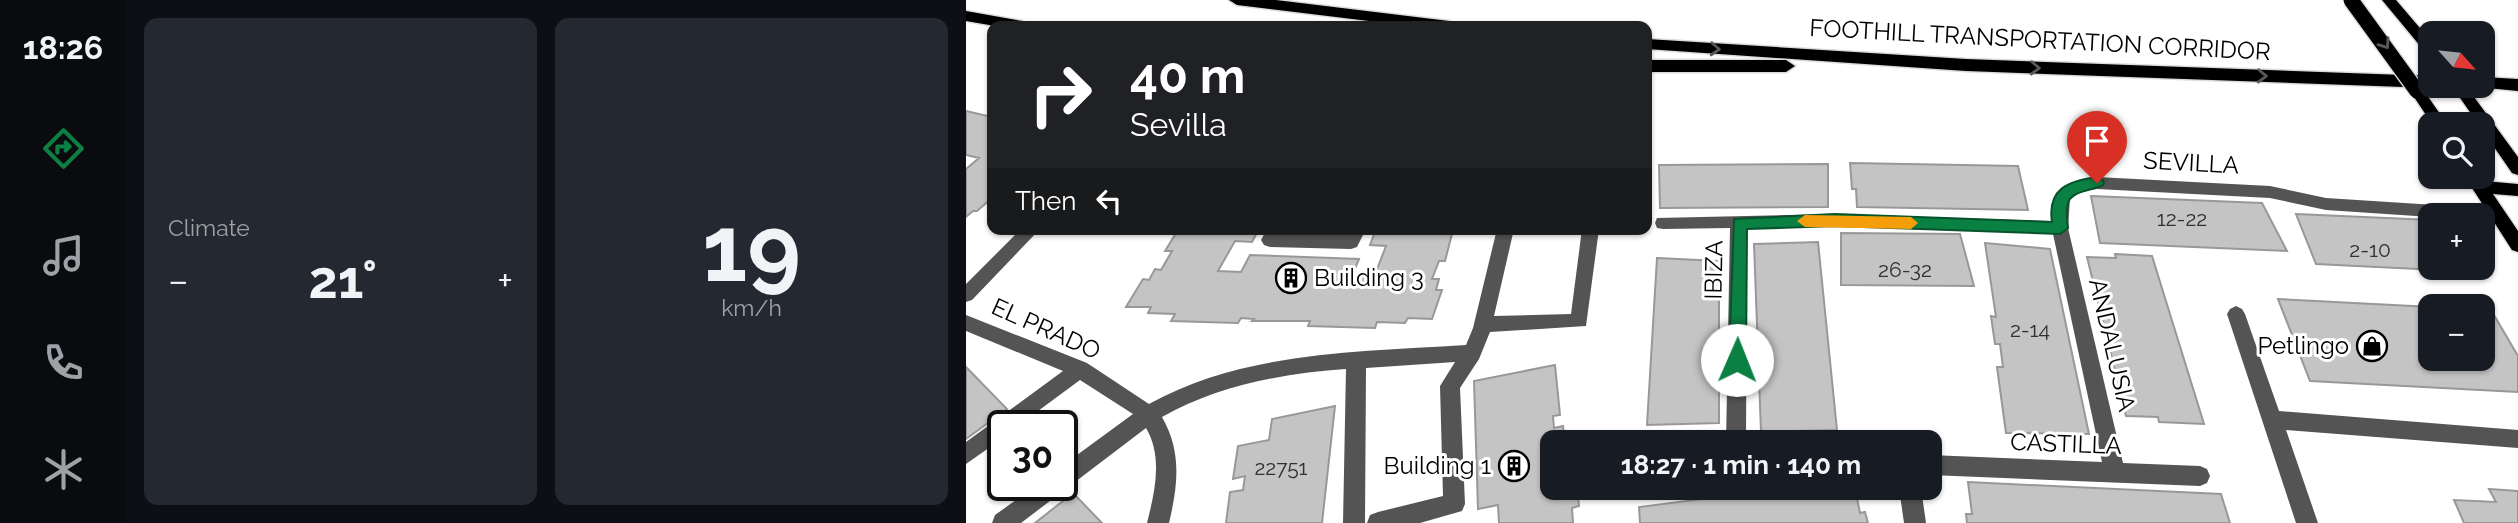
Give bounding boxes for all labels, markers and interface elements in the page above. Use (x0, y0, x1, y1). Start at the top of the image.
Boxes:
street label: FOOTHILL TRANSPORTATION CORRIDOR (1809, 13, 2271, 66)
north arrow (2418, 21, 2496, 98)
map controls (2418, 21, 2495, 371)
text: 18:26 (23, 29, 103, 66)
one-way arrow (2377, 37, 2390, 50)
one-way arrow (1710, 41, 1721, 56)
text: 40 m (1130, 47, 1245, 104)
icon: right (1015, 49, 1106, 140)
one-way arrow (2029, 60, 2040, 75)
one-way arrow (2257, 68, 2268, 83)
text: Sevilla (1130, 106, 1227, 143)
pin (2067, 111, 2127, 183)
button: search (2418, 112, 2495, 189)
icon: arrive (2078, 122, 2116, 160)
icon: directions (39, 124, 88, 173)
street label: SEVILLA (2143, 146, 2240, 179)
icon: left (1090, 182, 1128, 220)
text: Then (1015, 186, 1076, 216)
text: 19 (702, 195, 801, 302)
button: + (2418, 203, 2495, 280)
house number: 12-22 (2157, 206, 2207, 231)
text: Climate (168, 214, 250, 241)
icon: music (39, 231, 88, 280)
house number: 2-10 (2349, 237, 2391, 262)
street label: IBIZA (1698, 240, 1729, 300)
text: 21° (309, 249, 377, 310)
house number: 26-32 (1878, 257, 1932, 282)
text: − (168, 258, 188, 303)
text: + (497, 258, 513, 303)
building icon: Building 3 (1274, 261, 1308, 295)
place label: Building 3 (1314, 263, 1424, 292)
street label: ANDALUSIA (2083, 276, 2142, 414)
street label: EL PRADO (987, 292, 1105, 365)
text: km/h (721, 294, 782, 321)
button: − (2418, 294, 2495, 371)
house number: 2-14 (2010, 317, 2050, 342)
position arrow (1700, 323, 1774, 397)
shop icon: Petlingo (2355, 329, 2389, 363)
place label: Petlingo (2257, 331, 2349, 360)
icon: phone (39, 338, 88, 387)
speed limit sign: 30 (987, 410, 1078, 501)
street label: CASTILLA (2010, 427, 2122, 460)
icon: climate (39, 445, 88, 494)
building icon: Building 1 (1497, 449, 1531, 483)
text: 18:27 · 1 min · 140 m (1621, 450, 1861, 480)
place label: Building 1 (1384, 451, 1491, 480)
house number: 22751 (1254, 455, 1308, 480)

